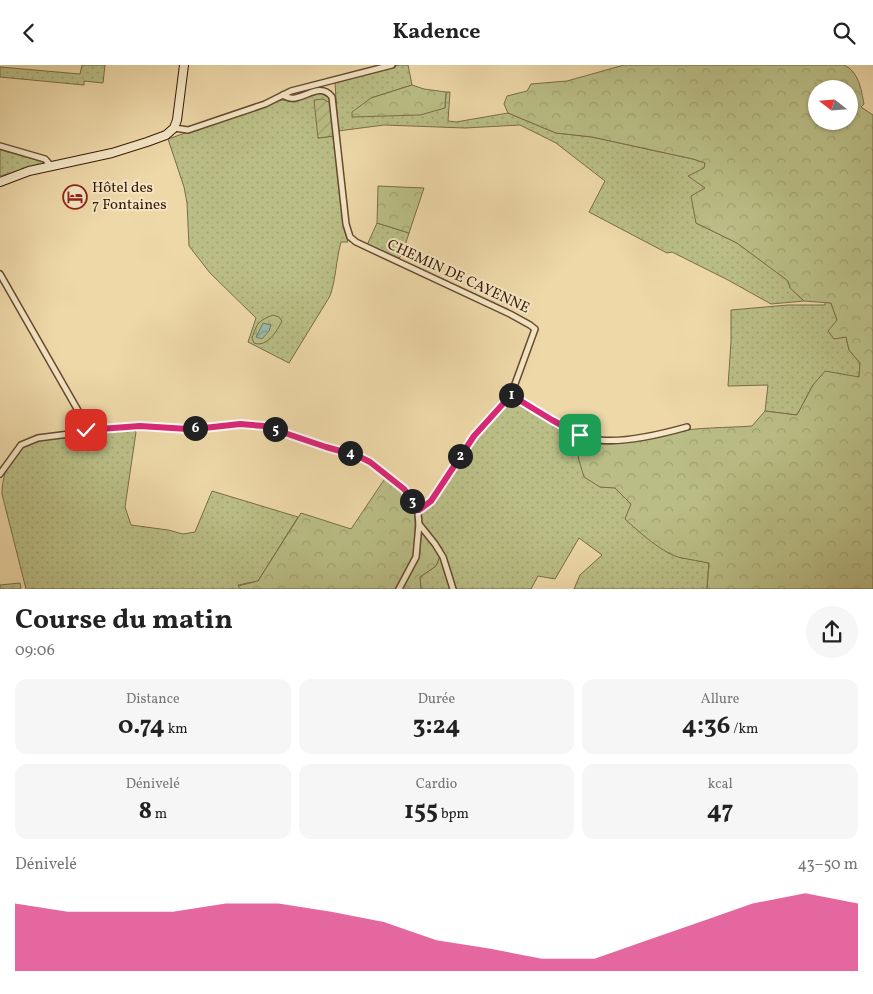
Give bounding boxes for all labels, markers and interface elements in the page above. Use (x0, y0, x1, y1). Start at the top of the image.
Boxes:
text: Kadence (392, 17, 481, 48)
icon: back (15, 19, 43, 47)
icon: search (830, 19, 858, 47)
north arrow (808, 80, 858, 130)
map controls (808, 80, 858, 130)
place label: Hôtel des 7 Fontaines (92, 178, 167, 216)
hotel icon: Hôtel des 7 Fontaines (62, 184, 88, 210)
street label: CHEMIN DE CAYENNE (383, 235, 533, 319)
pin: 1 (498, 383, 524, 407)
text: 1 (509, 386, 514, 405)
pin (65, 409, 107, 451)
pin (559, 414, 601, 456)
pin: 6 (182, 415, 208, 441)
icon: check (72, 416, 100, 444)
pin: 5 (262, 417, 288, 441)
text: 6 (192, 419, 199, 438)
text: 5 (272, 420, 279, 439)
icon: arrive (566, 421, 594, 449)
pin: 4 (338, 441, 362, 465)
pin: 2 (448, 443, 472, 469)
text: 4 (346, 444, 355, 463)
text: 2 (457, 447, 464, 466)
pin: 3 (400, 489, 424, 513)
text: 3 (409, 492, 416, 511)
text: Course du matin (15, 601, 233, 640)
button: share (806, 606, 858, 658)
text: 09:06 (15, 640, 55, 662)
text: Distance (126, 690, 180, 709)
text: Durée (418, 690, 455, 709)
text: Allure (701, 690, 739, 709)
text: 0.74 (118, 709, 165, 744)
text: 3:24 (413, 709, 460, 744)
text: 4:36 (682, 709, 731, 744)
text: km (165, 720, 188, 739)
text: /km (731, 720, 758, 739)
text: Dénivelé (126, 775, 180, 794)
text: Cardio (416, 775, 457, 794)
text: kcal (708, 775, 733, 794)
text: 8 (138, 794, 152, 829)
text: 155 (404, 794, 438, 829)
text: 47 (707, 794, 734, 829)
text: m (152, 805, 167, 824)
text: bpm (438, 805, 469, 824)
text: Dénivelé (15, 854, 77, 876)
text: 43–50 m (797, 854, 858, 876)

